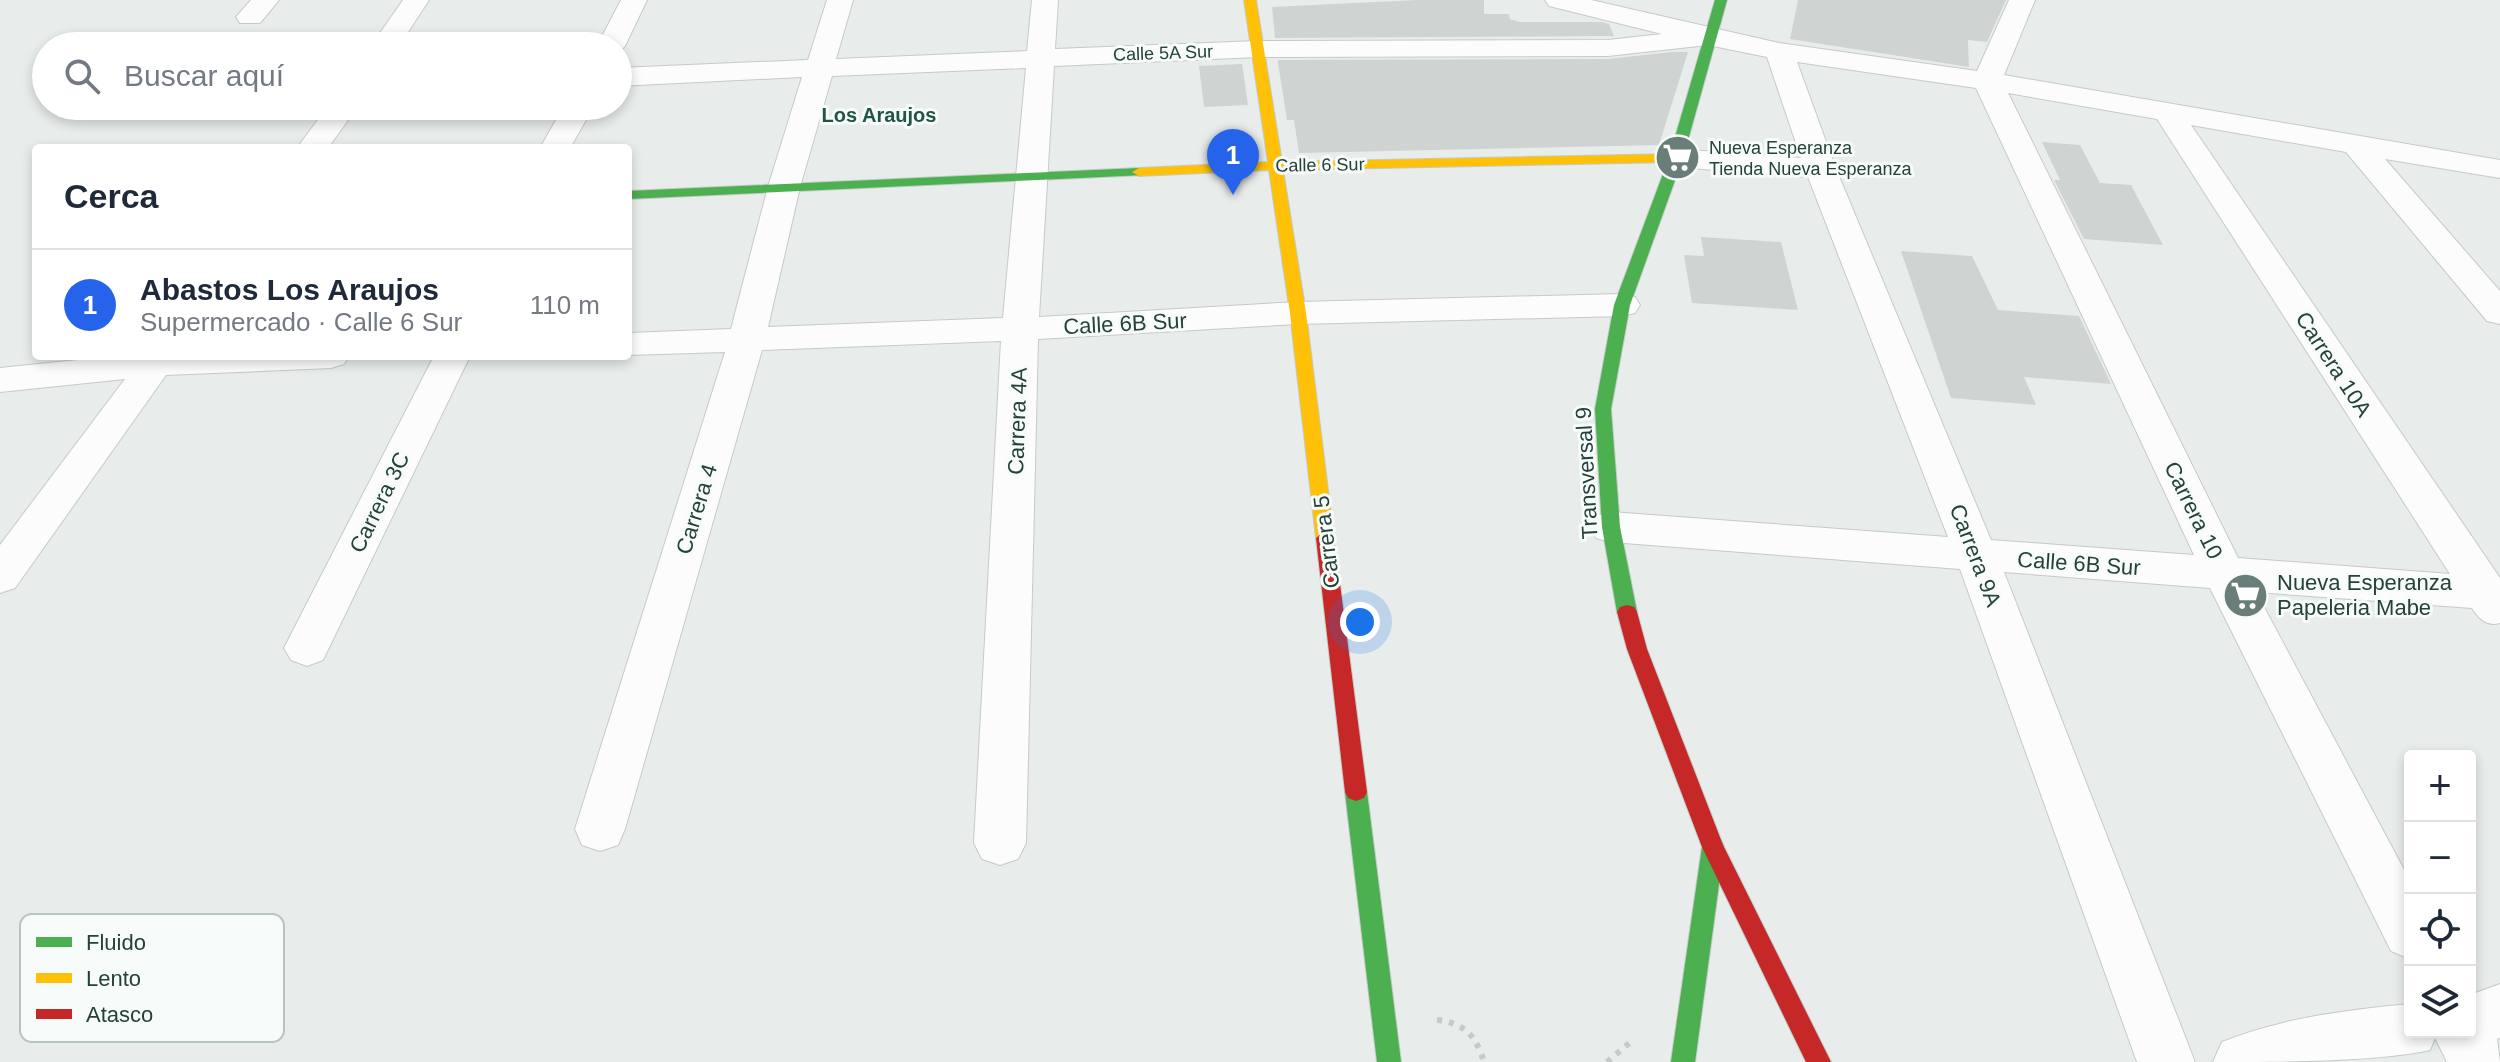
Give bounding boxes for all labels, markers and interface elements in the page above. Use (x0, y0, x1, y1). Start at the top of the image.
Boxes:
search box (32, 32, 632, 120)
street label: Calle 5A Sur (1113, 41, 1213, 65)
icon: search (60, 54, 104, 98)
text: Buscar aquí (124, 59, 284, 92)
district label: Los Araujos (822, 104, 936, 126)
pin: 1 (1207, 129, 1259, 195)
supermarket icon: Nueva Esperanza Tienda Nueva Esperanza (1654, 134, 1702, 182)
place label: Nueva Esperanza Tienda Nueva Esperanza (1709, 138, 1912, 179)
street label: Calle 6 Sur (1275, 154, 1365, 176)
text: Cerca (64, 177, 159, 215)
text: Abastos Los Araujos (140, 273, 439, 306)
text: 1 (83, 290, 97, 320)
text: 110 m (530, 290, 600, 320)
text: Supermercado · Calle 6 Sur (140, 307, 462, 337)
street label: Carrera 10A (2290, 307, 2377, 422)
street label: Calle 6B Sur (1063, 308, 1187, 339)
street label: Carrera 4A (1003, 366, 1032, 475)
street label: Transversal 9 (1571, 406, 1602, 540)
street label: Carrera 3C (344, 448, 415, 557)
street label: Carrera 10 (2159, 457, 2228, 563)
street label: Carrera 4 (671, 461, 722, 557)
street label: Carrera 5 (1308, 494, 1345, 590)
street label: Carrera 9A (1945, 500, 2007, 610)
street label: Calle 6B Sur (2016, 547, 2141, 580)
place label: Nueva Esperanza Papeleria Mabe (2277, 570, 2453, 620)
supermarket icon: Nueva Esperanza Papeleria Mabe (2222, 571, 2270, 619)
your location (1340, 602, 1380, 642)
map controls (2404, 750, 2476, 1038)
button: + (2404, 750, 2476, 822)
button: − (2404, 822, 2476, 894)
button: locate (2404, 894, 2476, 966)
legend (20, 914, 284, 1042)
text: Fluido (86, 930, 146, 955)
text: Lento (86, 966, 141, 991)
button: layers (2404, 966, 2476, 1038)
text: Atasco (86, 1002, 153, 1027)

